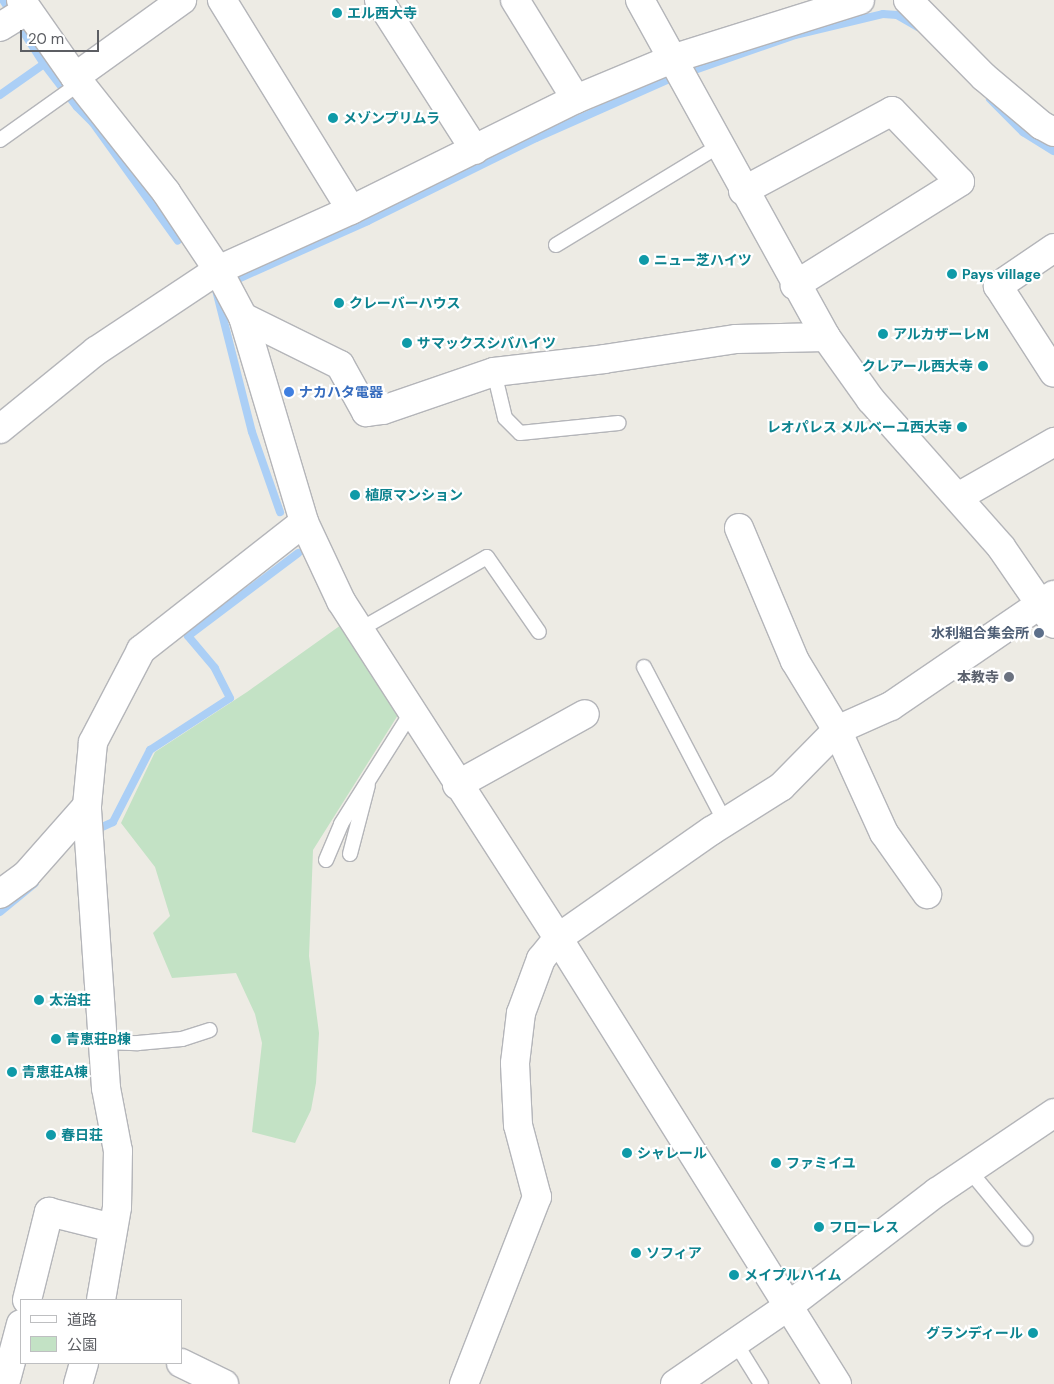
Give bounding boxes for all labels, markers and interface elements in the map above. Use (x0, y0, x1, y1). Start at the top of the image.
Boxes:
place label: エル西大寺 (347, 5, 417, 21)
marker: エル西大寺 (331, 7, 343, 19)
scale bar (22, 20, 101, 52)
text: 20 m (28, 29, 64, 49)
place label: メゾンプリムラ (343, 110, 441, 126)
marker: メゾンプリムラ (327, 112, 339, 124)
place label: ニュー芝ハイツ (654, 252, 752, 268)
marker: ニュー芝ハイツ (638, 254, 650, 266)
place label: Pays village (962, 266, 1041, 282)
marker: Pays village (946, 268, 958, 280)
place label: クレーバーハウス (349, 295, 461, 311)
marker: クレーバーハウス (333, 297, 345, 309)
place label: アルカザーレM (893, 326, 989, 342)
marker: アルカザーレM (877, 328, 889, 340)
place label: サマックスシバハイツ (417, 335, 557, 351)
marker: サマックスシバハイツ (401, 337, 413, 349)
place label: クレアール西大寺 (862, 358, 973, 374)
marker: クレアール西大寺 (977, 360, 989, 372)
place label: ナカハタ電器 (299, 384, 383, 400)
marker: ナカハタ電器 (283, 386, 295, 398)
place label: レオパレス メルベーユ西大寺 (767, 419, 952, 435)
marker: レオパレス メルベーユ西大寺 (956, 421, 968, 433)
place label: 植原マンション (365, 487, 463, 503)
marker: 植原マンション (349, 489, 361, 501)
place label: 水利組合集会所 (931, 625, 1029, 641)
marker: 水利組合集会所 (1033, 627, 1045, 639)
place label: 本教寺 (957, 669, 999, 685)
marker: 本教寺 (1003, 671, 1015, 683)
place label: 太治荘 (49, 992, 91, 1008)
marker: 太治荘 (33, 994, 45, 1006)
place label: 青恵荘B棟 (66, 1031, 131, 1047)
marker: 青恵荘B棟 (50, 1033, 62, 1045)
place label: 青恵荘A棟 (22, 1064, 88, 1080)
marker: 青恵荘A棟 (6, 1066, 18, 1078)
place label: 春日荘 (61, 1127, 103, 1143)
marker: 春日荘 (45, 1129, 57, 1141)
place label: シャレール (637, 1145, 707, 1161)
marker: シャレール (621, 1147, 633, 1159)
place label: ファミイユ (786, 1155, 856, 1171)
marker: ファミイユ (770, 1157, 782, 1169)
place label: フローレス (829, 1219, 899, 1235)
marker: フローレス (813, 1221, 825, 1233)
place label: ソフィア (646, 1245, 702, 1261)
marker: ソフィア (630, 1247, 642, 1259)
place label: メイプルハイム (744, 1267, 842, 1283)
marker: メイプルハイム (728, 1269, 740, 1281)
legend (20, 1299, 182, 1364)
text: 道路 (67, 1310, 97, 1330)
place label: グランディール (925, 1325, 1023, 1341)
marker: グランディール (1027, 1327, 1039, 1339)
text: 公園 (67, 1335, 97, 1355)

